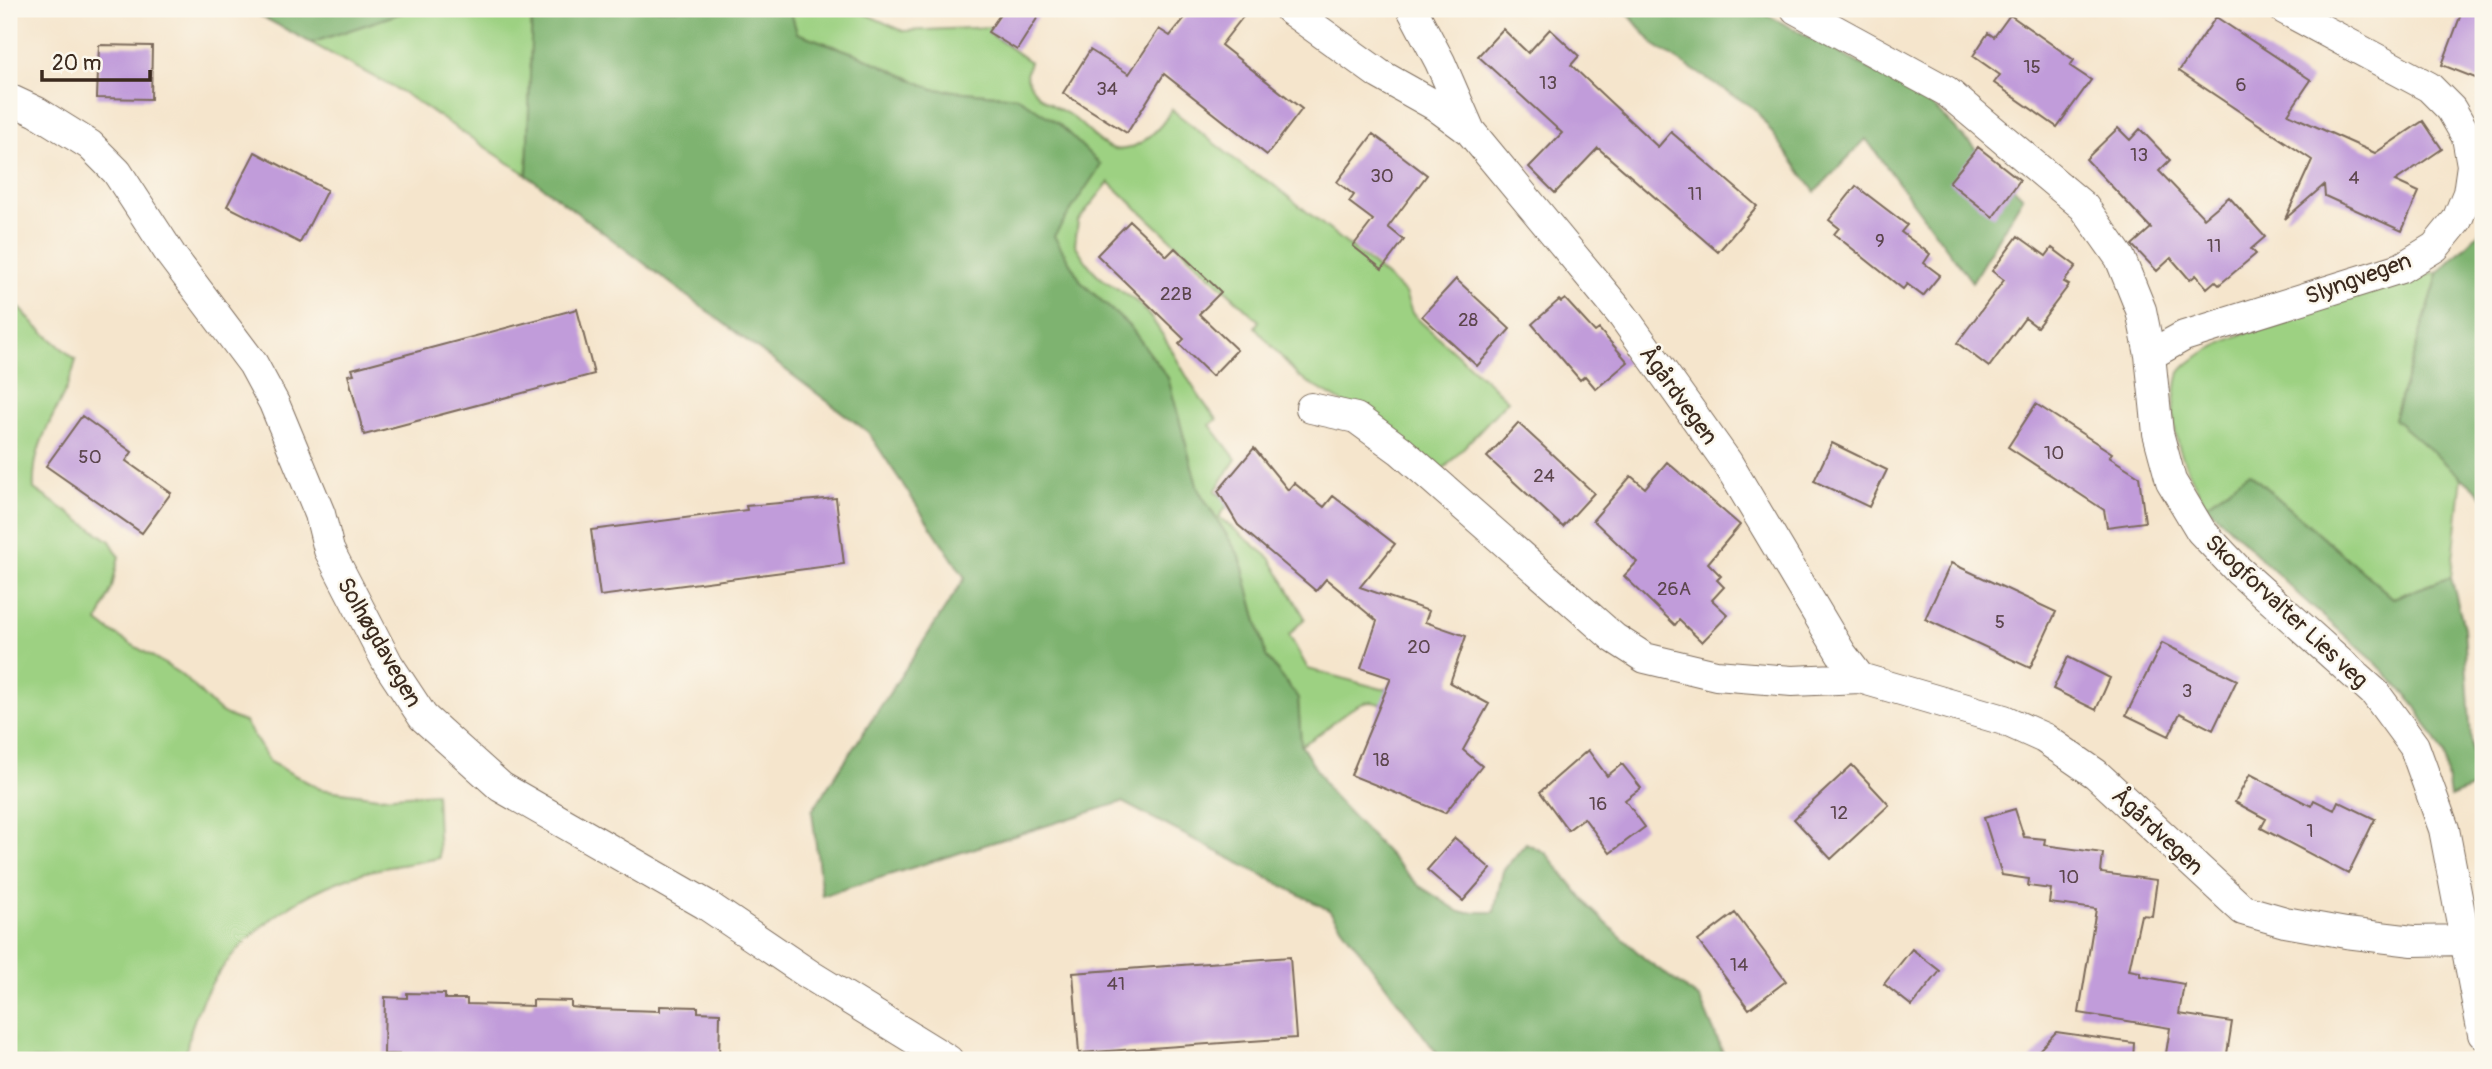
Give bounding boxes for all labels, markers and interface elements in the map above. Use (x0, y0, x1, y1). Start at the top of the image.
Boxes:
scale bar (42, 38, 150, 82)
text: 20 m (52, 50, 101, 77)
house number: 15 (2023, 55, 2041, 79)
house number: 13 (1539, 71, 1557, 95)
house number: 6 (2235, 73, 2247, 97)
house number: 34 (1096, 77, 1118, 101)
house number: 13 (2130, 143, 2148, 167)
house number: 30 (1370, 164, 1394, 188)
house number: 4 (2348, 166, 2360, 190)
house number: 11 (1688, 182, 1702, 206)
house number: 9 (1875, 229, 1885, 253)
house number: 11 (2207, 234, 2221, 258)
street label: Slyngvegen (2301, 246, 2415, 311)
house number: 22B (1160, 282, 1192, 306)
house number: 28 (1458, 308, 1478, 332)
street label: Ågårdvegen (1633, 340, 1725, 450)
house number: 10 (2044, 441, 2064, 465)
house number: 50 (78, 445, 102, 469)
house number: 24 (1533, 464, 1555, 488)
street label: Skogforvalter Lies veg (2199, 528, 2374, 695)
street label: Solhøgdavegen (331, 572, 428, 712)
house number: 26A (1657, 577, 1691, 601)
house number: 5 (1995, 610, 2005, 634)
house number: 20 (1407, 635, 1431, 659)
house number: 3 (2182, 679, 2192, 703)
house number: 18 (1372, 748, 1390, 772)
street label: Ågårdvegen (2106, 781, 2210, 881)
house number: 16 (1589, 792, 1607, 816)
house number: 12 (1830, 801, 1848, 825)
house number: 1 (2306, 819, 2314, 843)
house number: 10 (2059, 865, 2079, 889)
house number: 14 (1730, 953, 1748, 977)
house number: 41 (1107, 972, 1125, 996)

